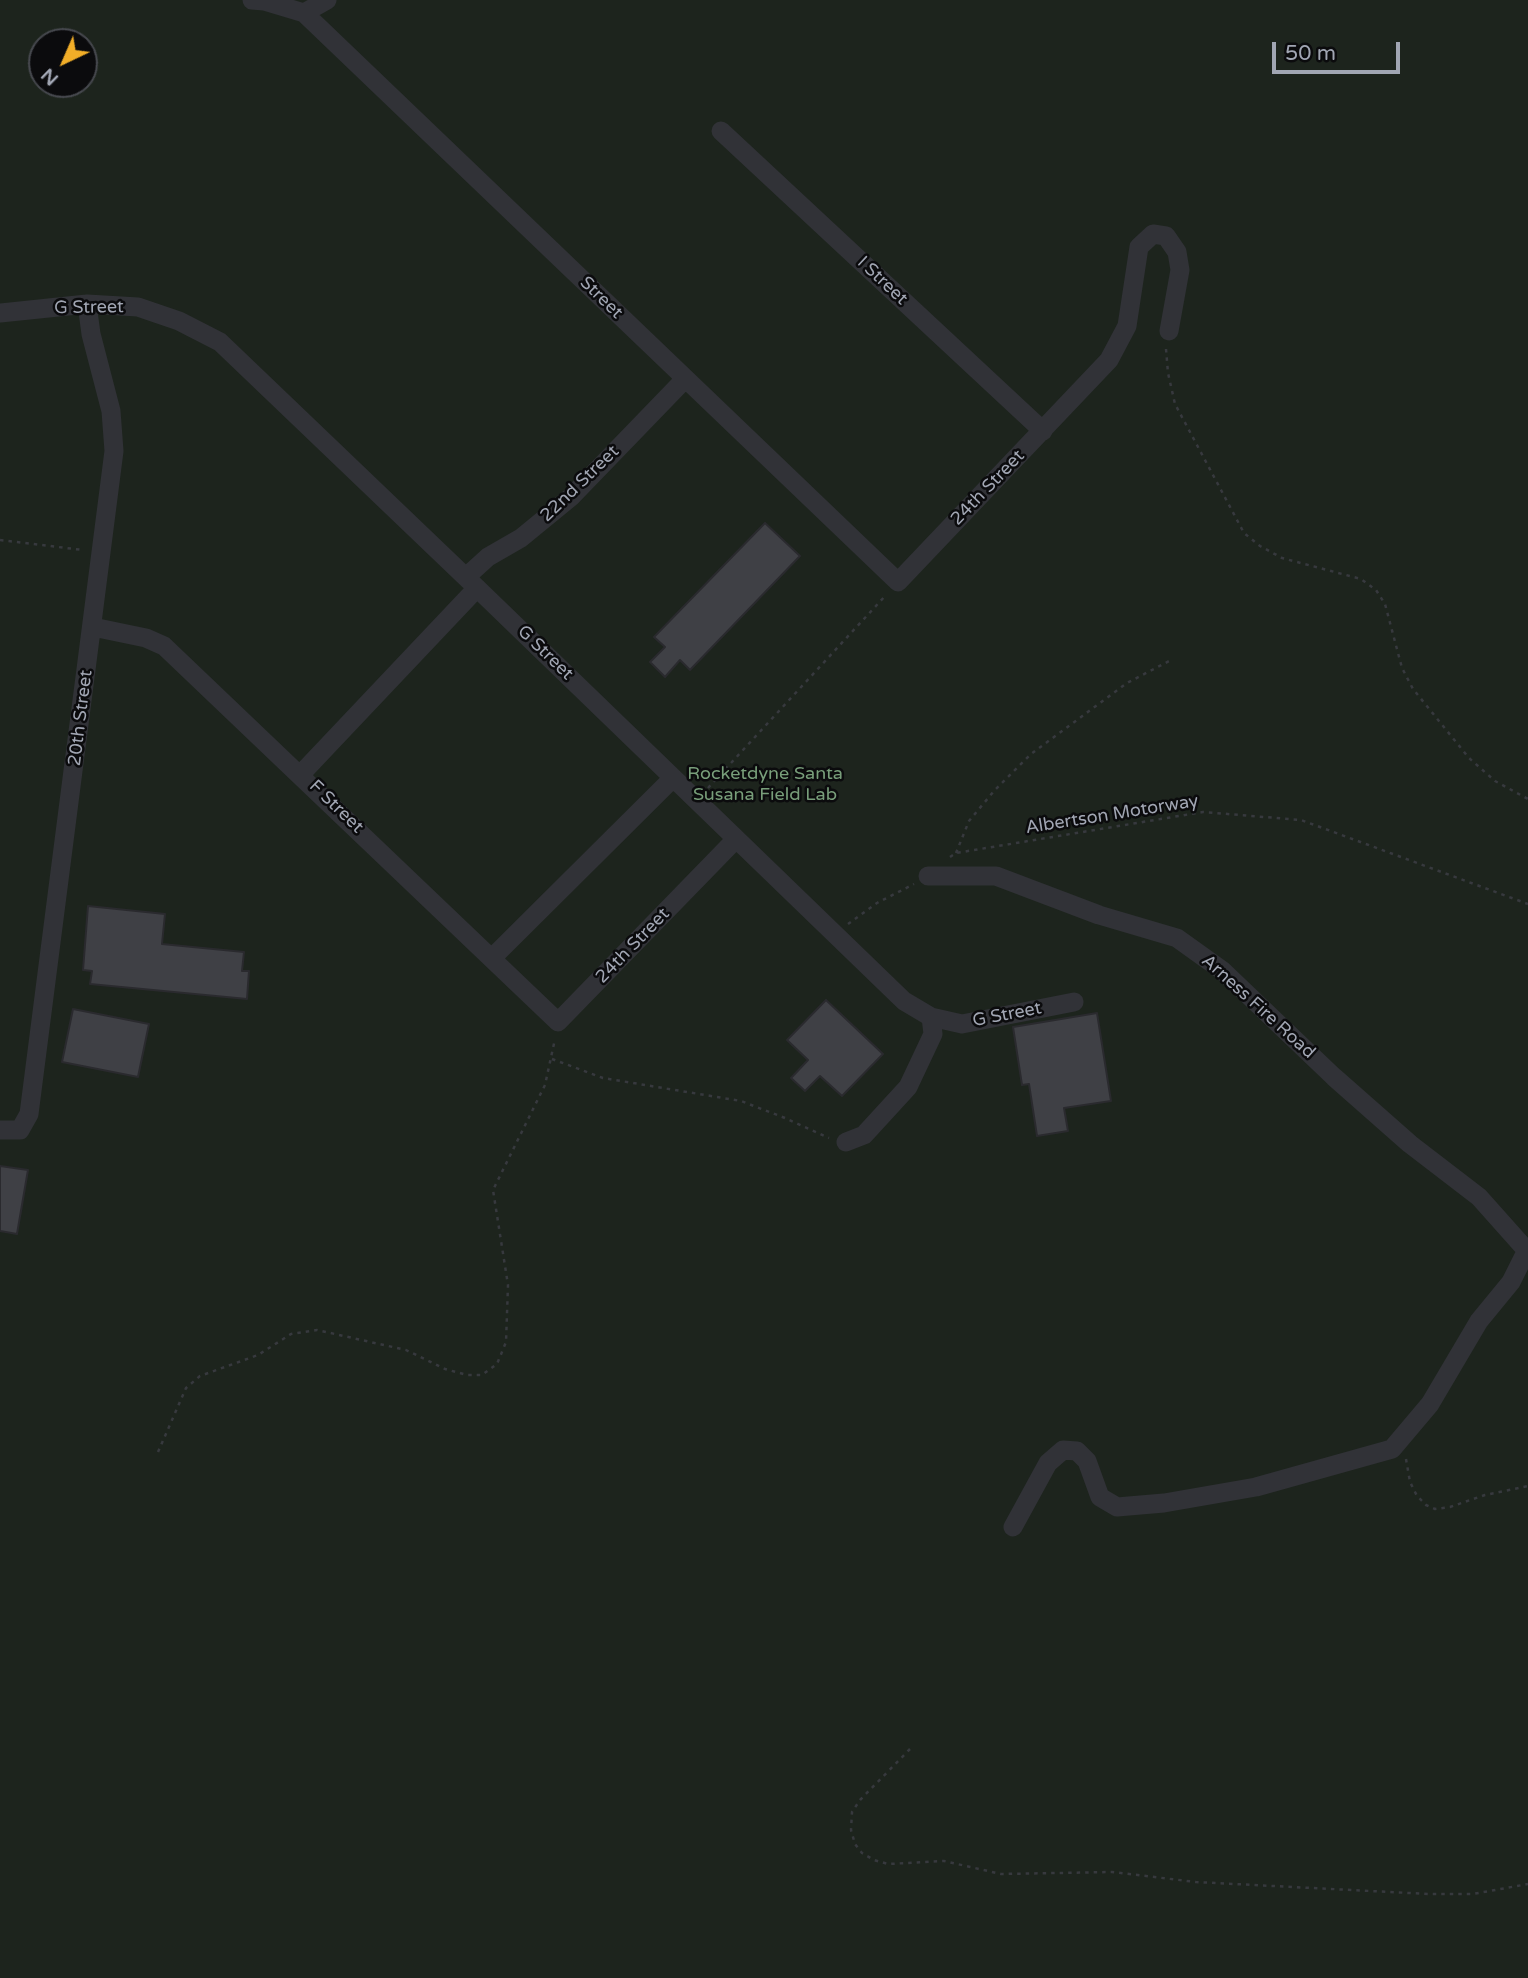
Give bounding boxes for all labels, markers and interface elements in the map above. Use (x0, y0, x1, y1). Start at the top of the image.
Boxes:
north arrow (28, 28, 98, 98)
scale bar (1276, 28, 1404, 72)
text: 50 m (1285, 41, 1336, 66)
text: N (37, 63, 63, 90)
street label: I Street (852, 252, 912, 310)
street label: Street (575, 272, 627, 324)
street label: G Street (54, 297, 124, 319)
street label: 22nd Street (536, 441, 624, 527)
street label: 24th Street (947, 446, 1029, 530)
street label: G Street (512, 621, 578, 685)
street label: 20th Street (64, 669, 98, 767)
park label: Rocketdyne Santa Susana Field Lab (687, 763, 843, 806)
street label: F Street (304, 776, 368, 838)
street label: Albertson Motorway (1024, 791, 1200, 839)
street label: 24th Street (592, 904, 674, 988)
street label: Arness Fire Road (1197, 950, 1319, 1064)
street label: G Street (971, 998, 1043, 1032)

